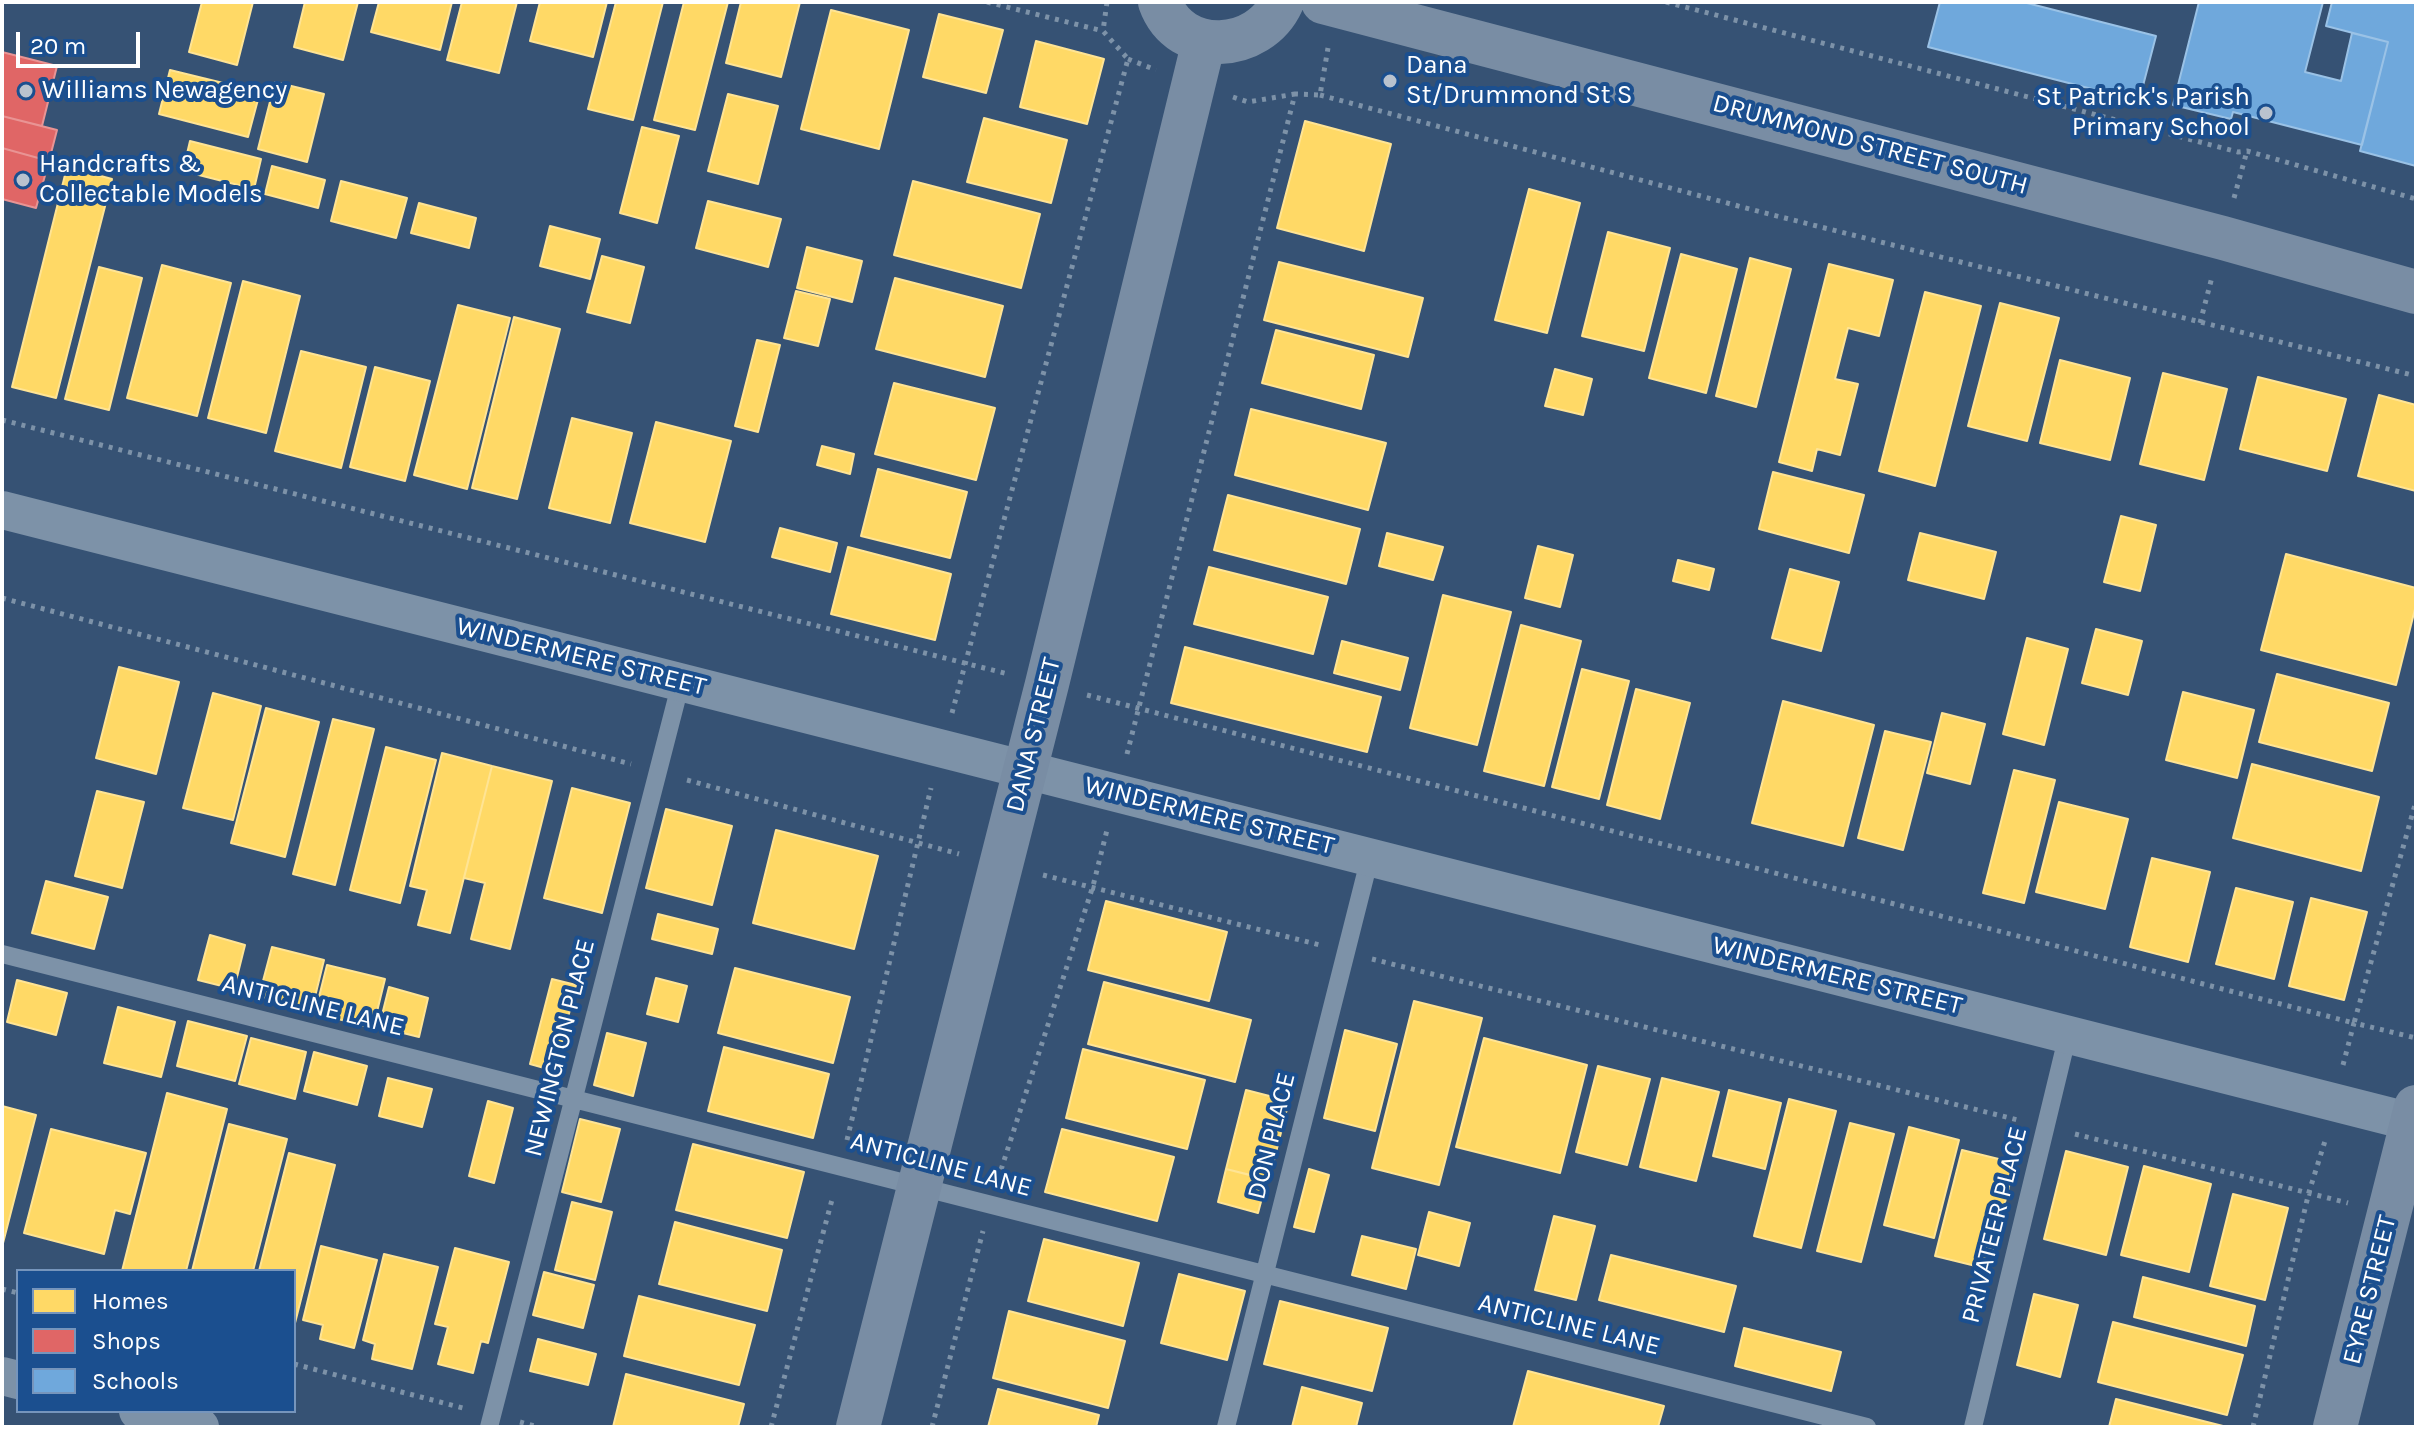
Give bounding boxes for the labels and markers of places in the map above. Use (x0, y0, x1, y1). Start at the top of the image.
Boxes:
place label: Dana St/Drummond St S (1406, 50, 1633, 112)
marker: Dana St/Drummond St S (1381, 72, 1399, 90)
place label: Williams Newagency (42, 75, 287, 107)
marker: Williams Newagency (17, 82, 35, 100)
place label: St Patrick's Parish Primary School (2036, 82, 2250, 144)
marker: St Patrick's Parish Primary School (2257, 104, 2275, 122)
place label: Handcrafts & Collectable Models (39, 149, 263, 210)
marker: Handcrafts & Collectable Models (14, 171, 32, 189)

